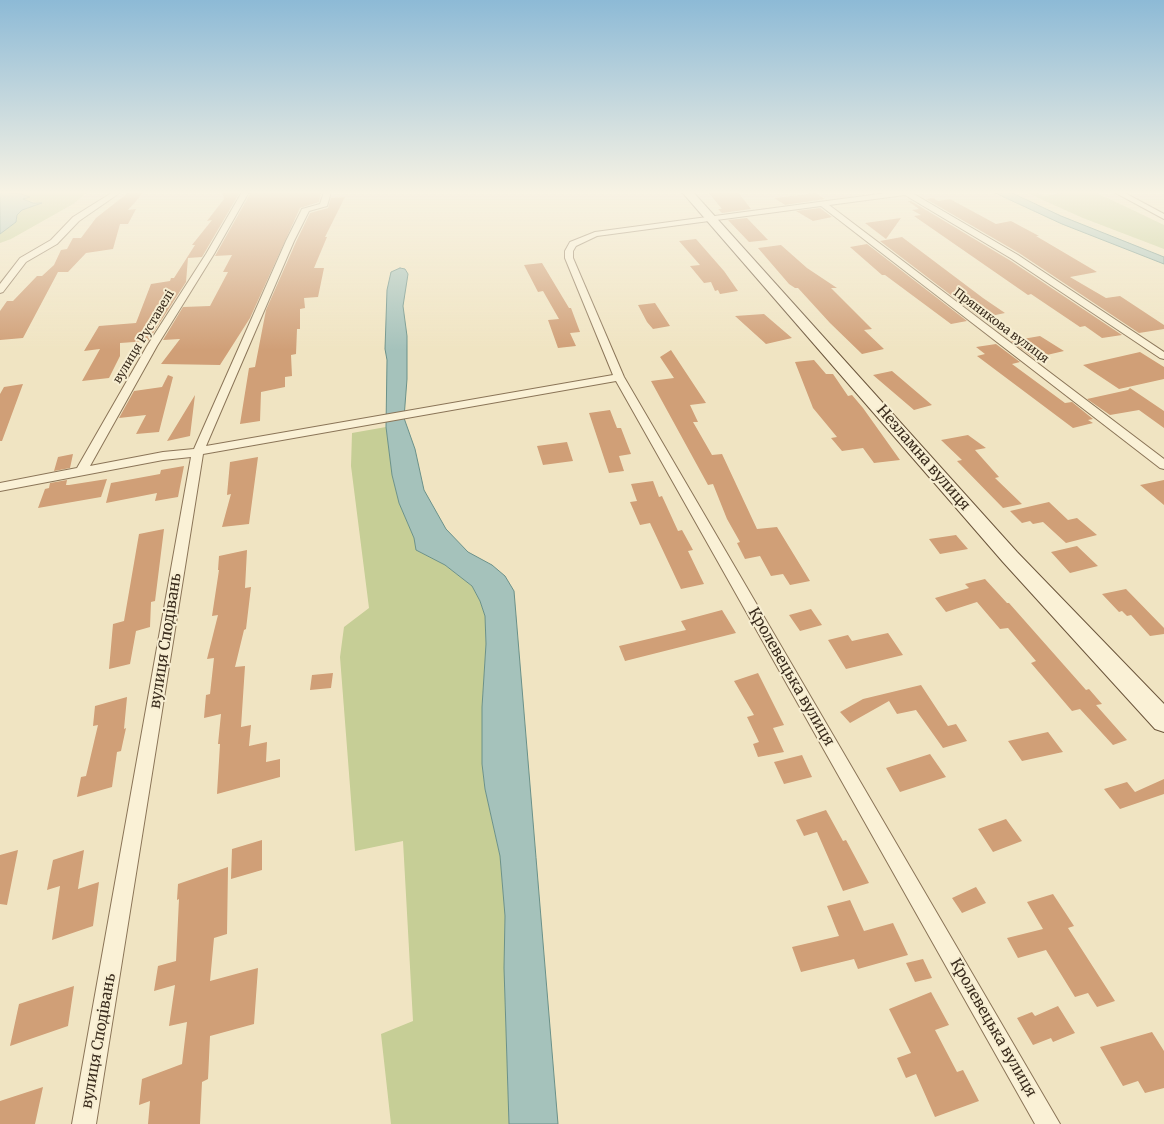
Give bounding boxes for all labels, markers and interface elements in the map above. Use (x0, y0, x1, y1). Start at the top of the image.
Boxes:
street label: Пряникова вулиця (951, 285, 1051, 367)
street label: вулиця Руставелі (110, 288, 178, 386)
street label: Незламна вулиця (872, 402, 974, 514)
street label: вулиця Сподівань (146, 572, 186, 710)
street label: Кролевецька вулиця (744, 605, 838, 749)
street label: Кролевецька вулиця (946, 956, 1040, 1100)
street label: вулиця Сподівань (78, 972, 120, 1110)

